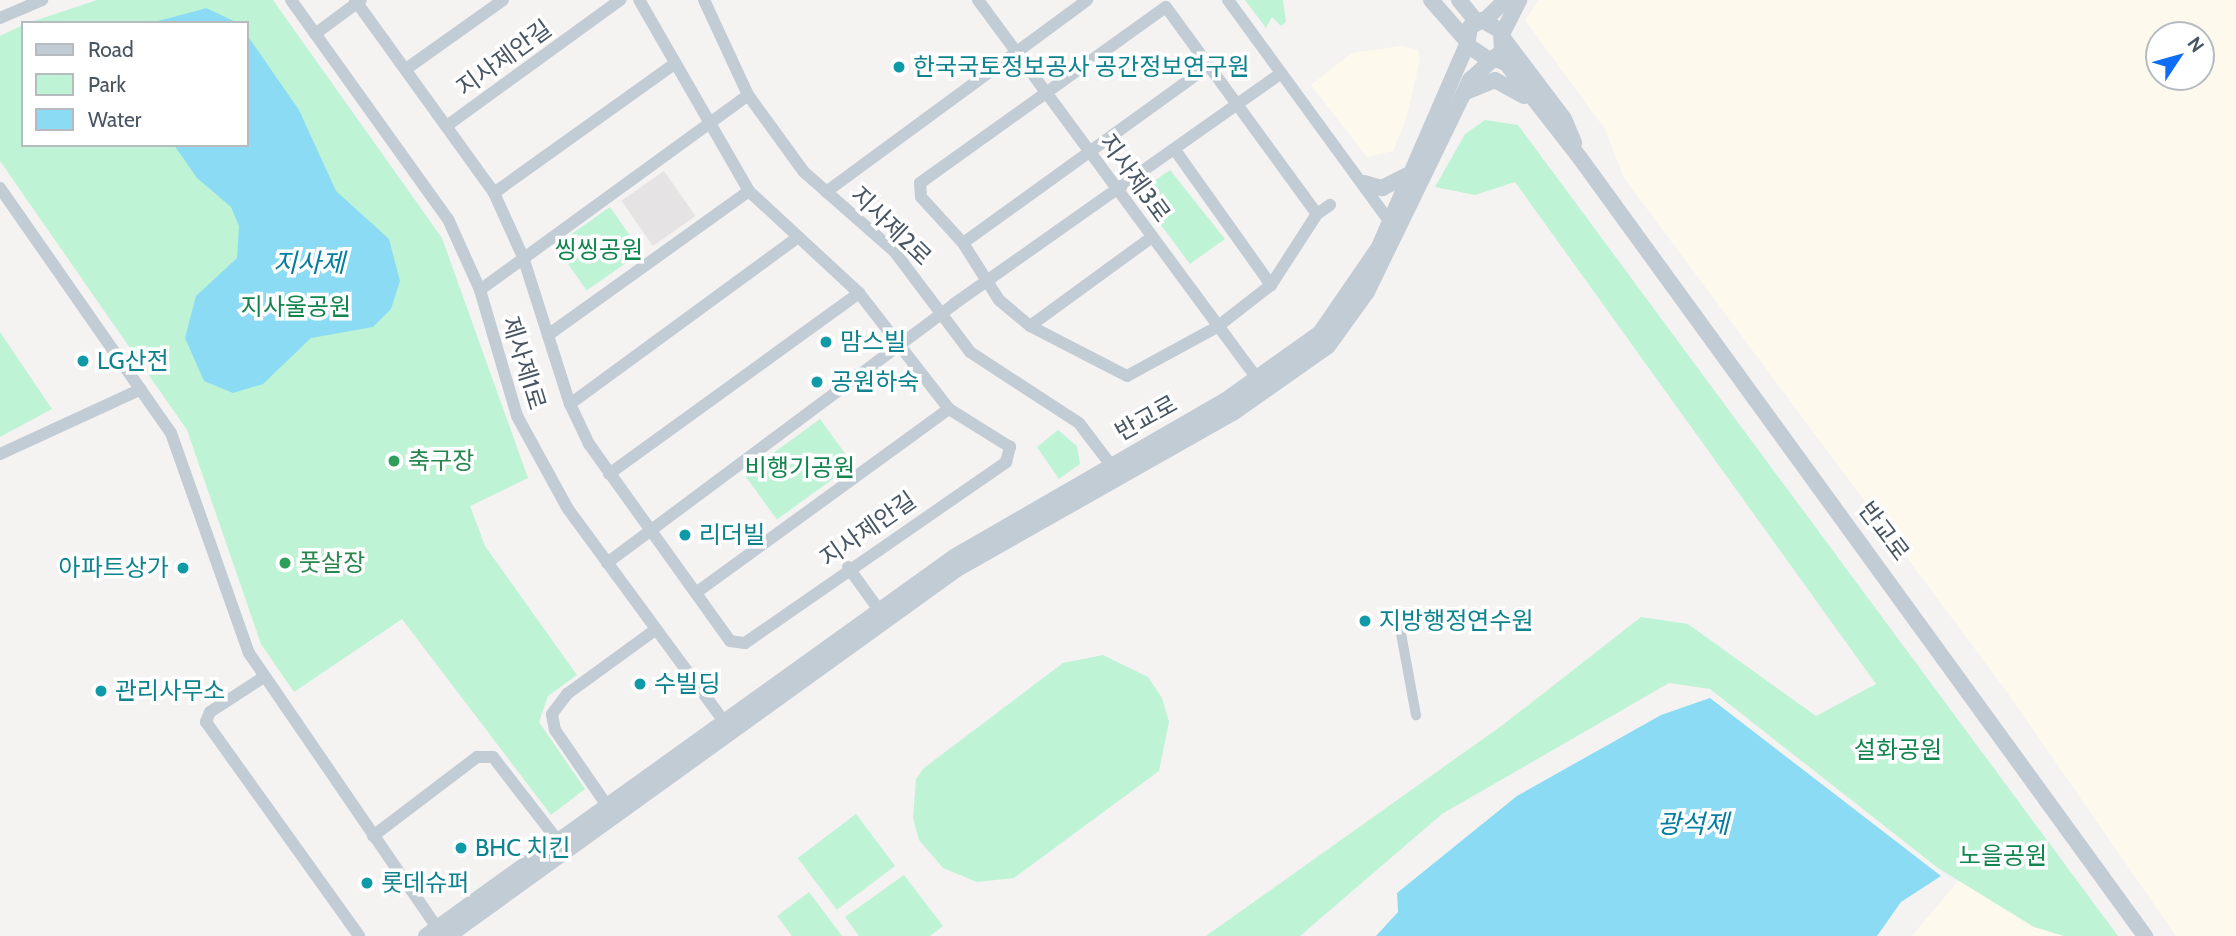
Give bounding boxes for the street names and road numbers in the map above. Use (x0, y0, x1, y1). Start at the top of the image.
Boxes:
street label: 지사제안길 (451, 14, 557, 102)
street label: 지사제3로 (1094, 129, 1176, 227)
street label: 지사제2로 (845, 181, 937, 271)
street label: 제사제1로 (496, 313, 552, 413)
street label: 반교로 (1110, 389, 1182, 447)
street label: 지사제안길 (815, 486, 921, 572)
street label: 반교로 (1853, 496, 1915, 566)

